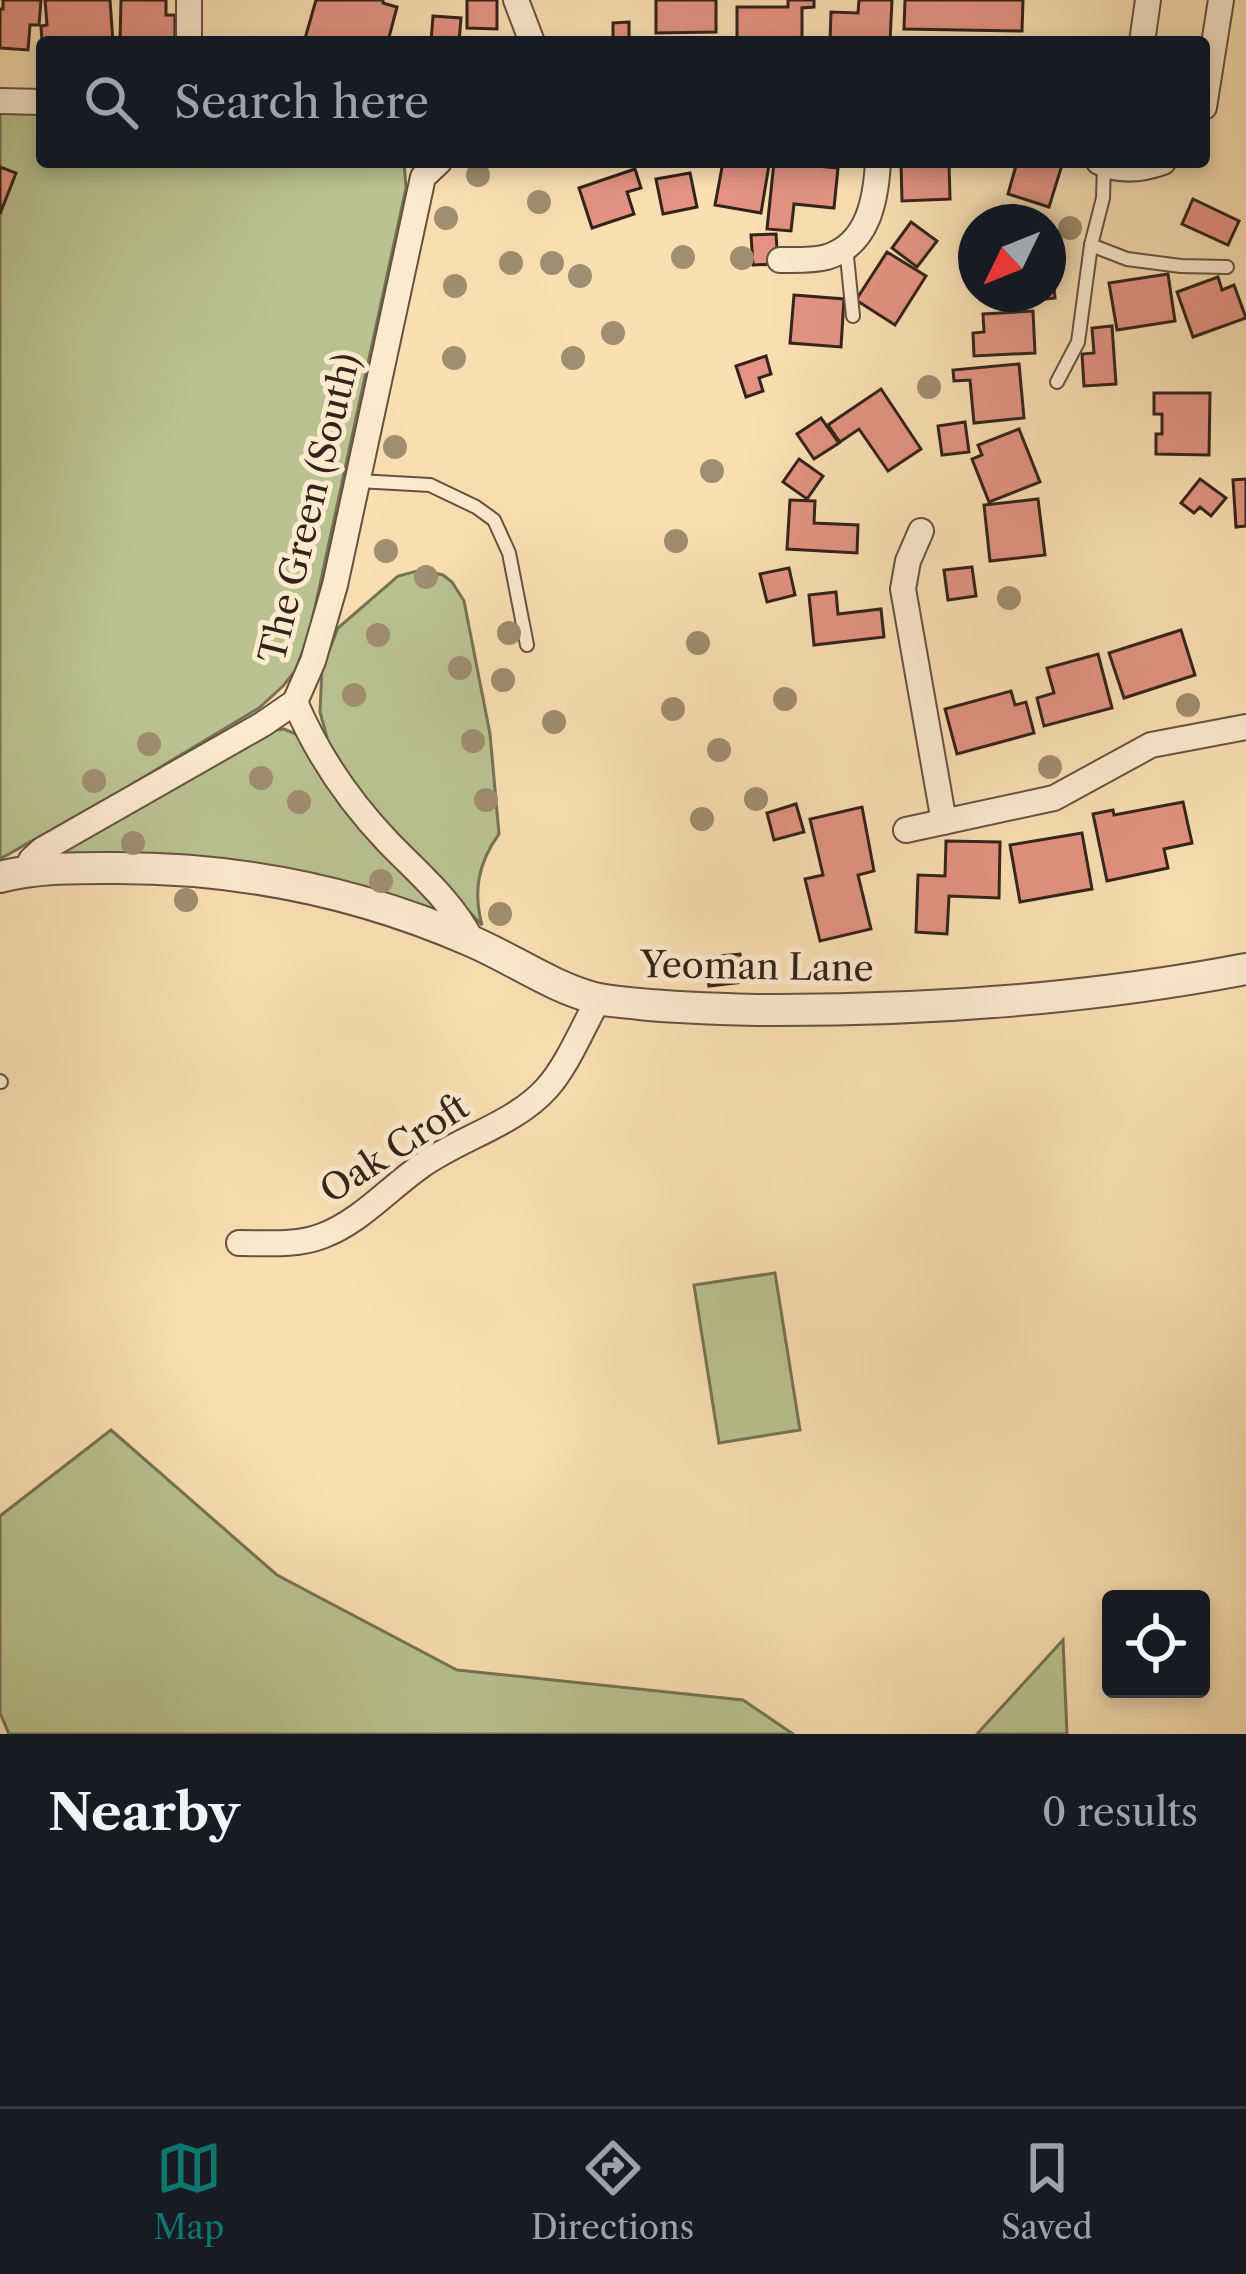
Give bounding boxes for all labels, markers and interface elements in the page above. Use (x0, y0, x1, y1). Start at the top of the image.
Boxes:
search box (36, 36, 1210, 168)
icon: search (78, 69, 144, 135)
text: Search here (174, 74, 429, 130)
north arrow (958, 204, 1066, 312)
street label: The Green (South) (249, 349, 369, 667)
street label: Yeoman Lane (639, 942, 874, 990)
street label: Oak Croft (312, 1084, 476, 1212)
map controls (1102, 1590, 1210, 1698)
button: locate (1102, 1590, 1210, 1698)
text: Nearby (48, 1781, 240, 1843)
text: 0 results (1042, 1788, 1198, 1836)
tab: Map (153, 2135, 224, 2248)
tab: Directions (531, 2135, 694, 2248)
tab: Saved (1001, 2135, 1093, 2248)

